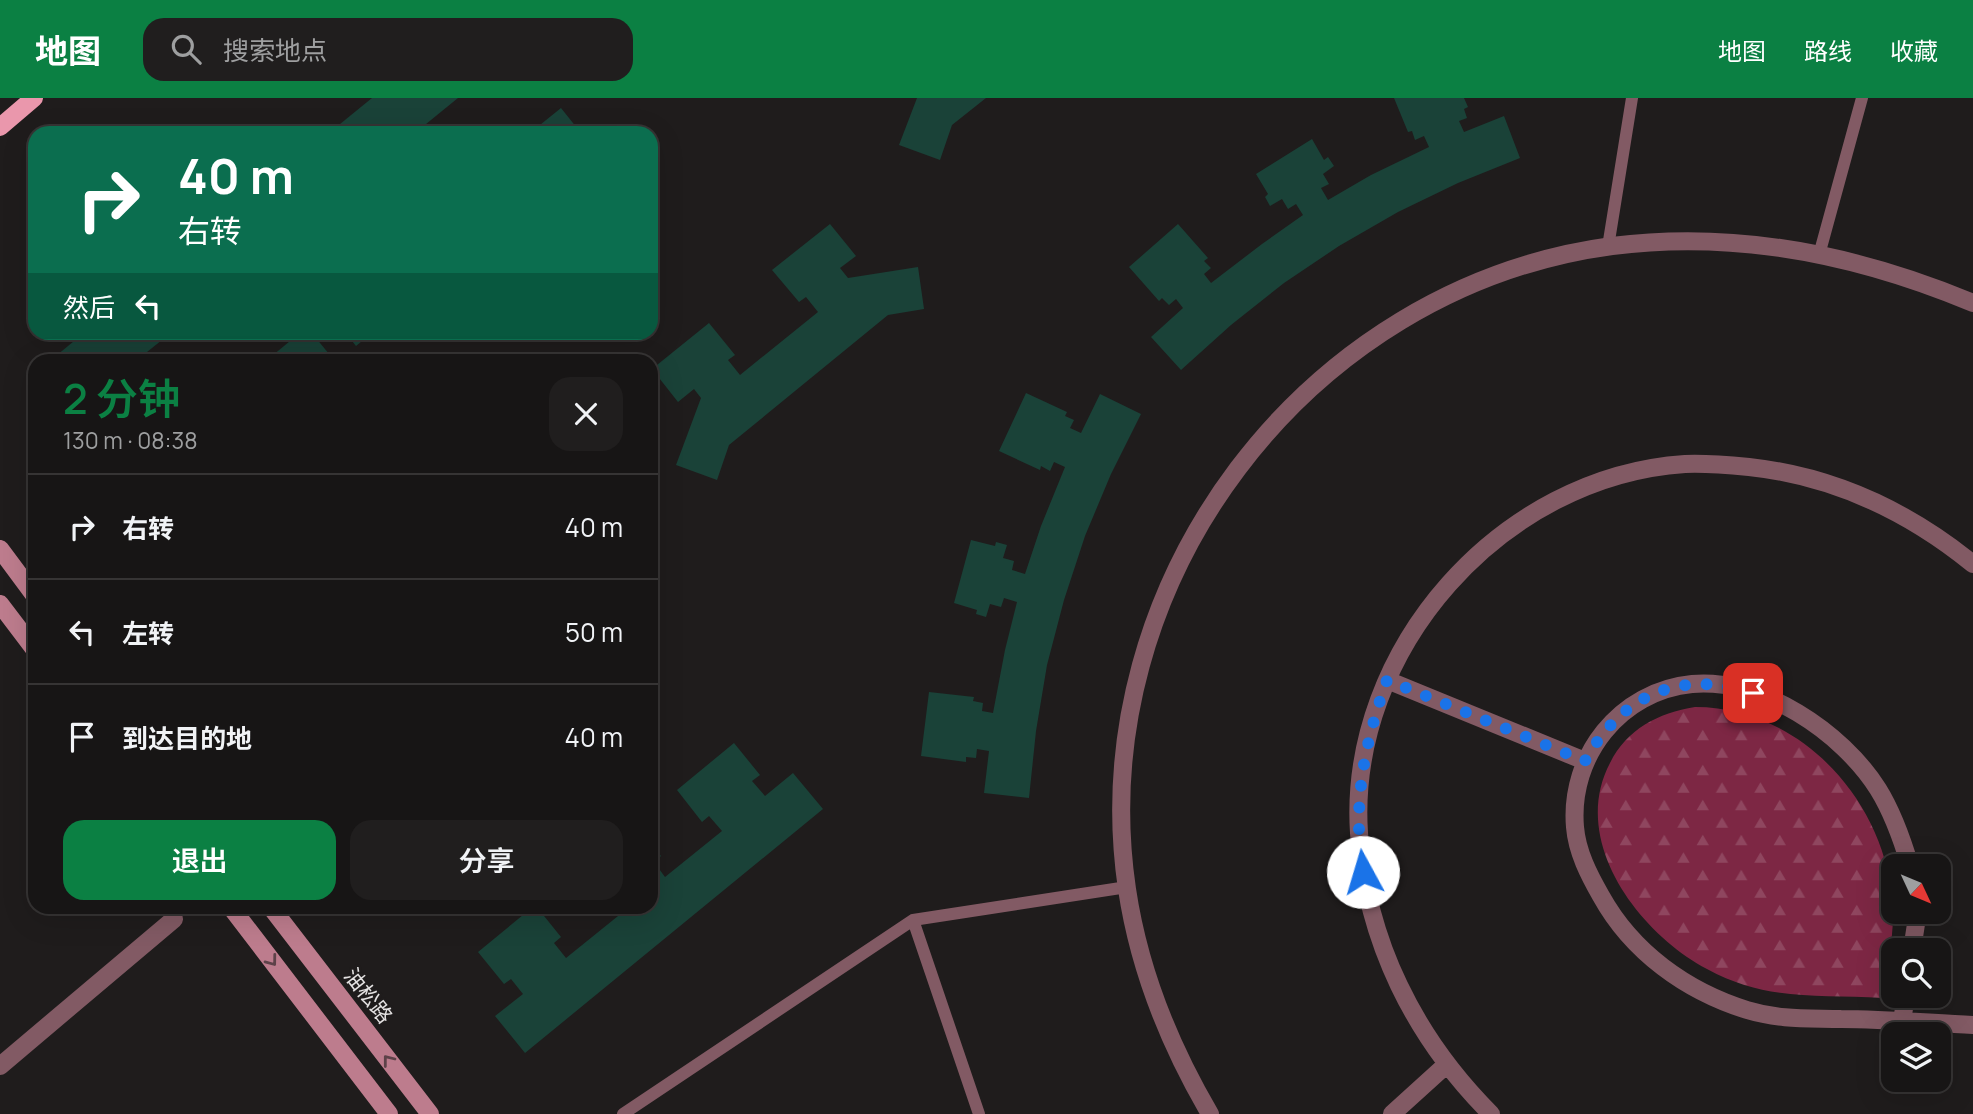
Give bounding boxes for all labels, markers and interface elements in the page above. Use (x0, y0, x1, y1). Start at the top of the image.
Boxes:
search box (143, 18, 633, 81)
text: 地图 (35, 28, 101, 73)
icon: search (167, 30, 205, 68)
text: 搜索地点 (223, 32, 327, 68)
text: 地图 (1718, 34, 1766, 67)
text: 路线 (1804, 34, 1852, 67)
text: 收藏 (1890, 34, 1938, 67)
text: 40 m (178, 142, 294, 209)
icon: right (63, 154, 154, 245)
text: 右转 (178, 209, 242, 253)
icon: left (129, 287, 167, 325)
text: 然后 (63, 289, 115, 325)
text: 2 分钟 (63, 369, 180, 427)
button: close (549, 377, 623, 451)
text: 130 m · 08:38 (63, 424, 198, 456)
icon: right (63, 508, 101, 546)
text: 40 m (565, 509, 623, 545)
text: 右转 (122, 510, 174, 546)
icon: left (63, 613, 101, 651)
text: 50 m (565, 614, 623, 650)
text: 左转 (122, 615, 174, 651)
pin (1723, 663, 1783, 723)
icon: arrive (1734, 674, 1772, 712)
icon: arrive (63, 718, 101, 756)
text: 40 m (565, 719, 623, 755)
text: 到达目的地 (122, 720, 252, 756)
button: 退出 (63, 820, 336, 900)
button: 分享 (350, 820, 623, 900)
position arrow (1326, 835, 1400, 909)
north arrow (1881, 854, 1951, 924)
map controls (1881, 854, 1951, 1092)
button: search (1881, 938, 1951, 1008)
one-way arrow (263, 953, 276, 965)
street label: 油松路 (338, 962, 399, 1029)
button: layers (1881, 1022, 1951, 1092)
one-way arrow (384, 1055, 397, 1068)

